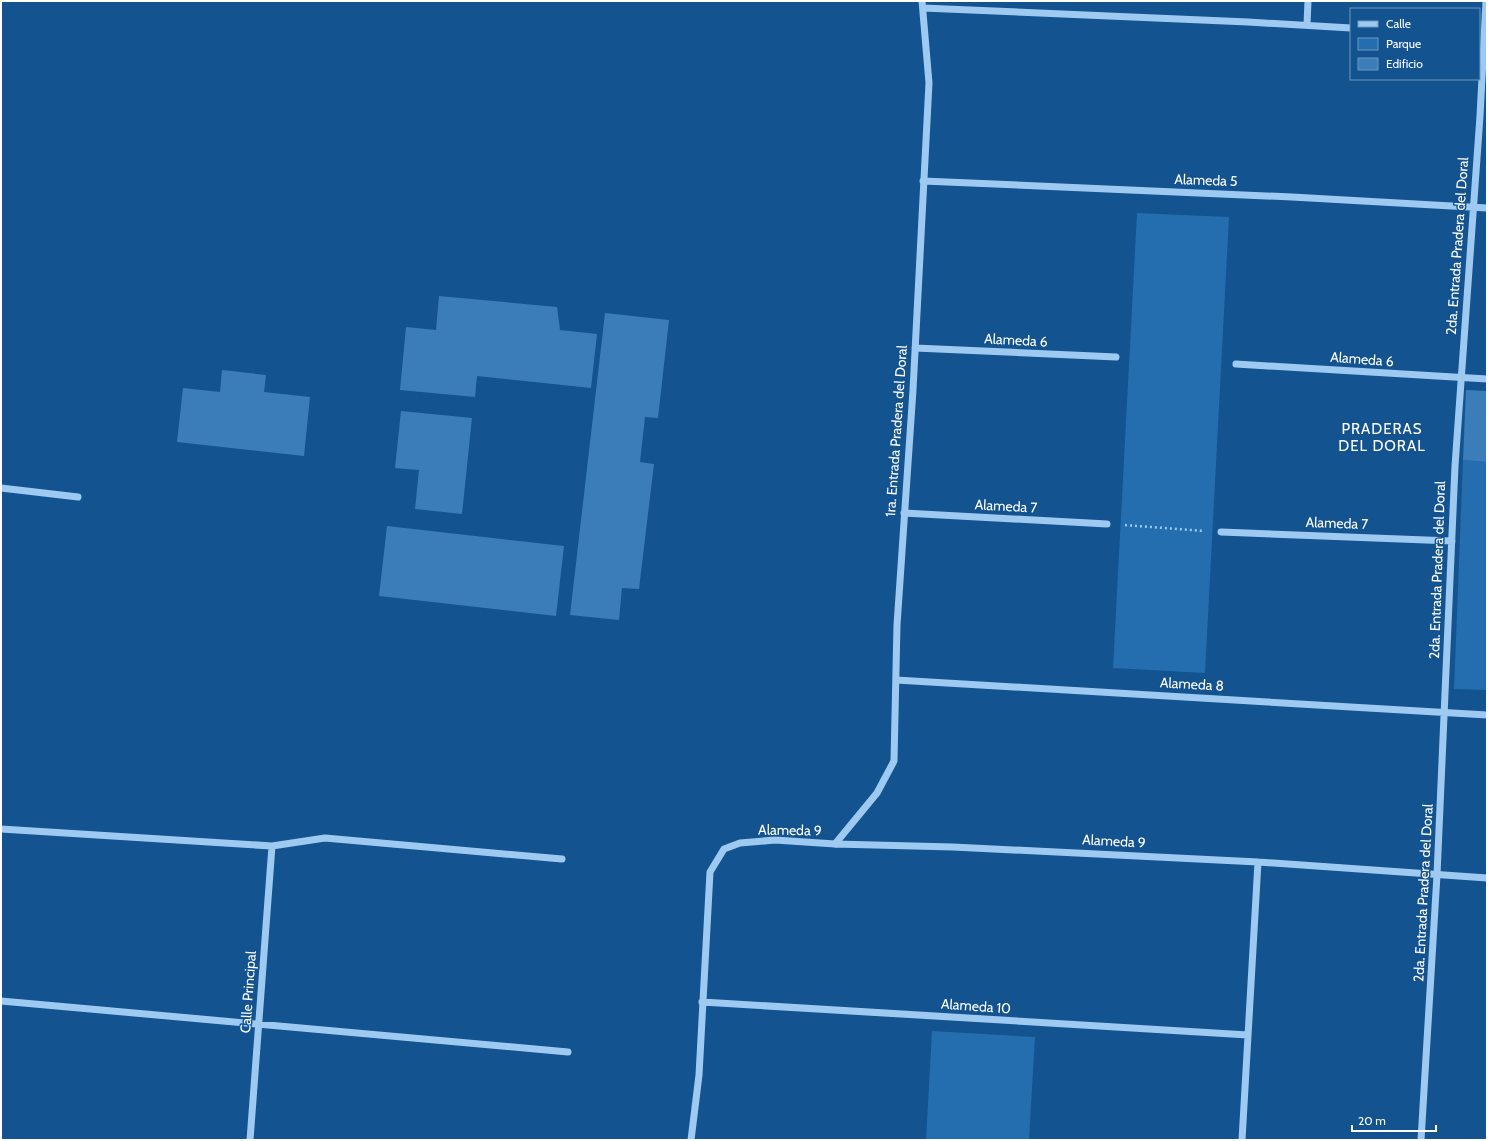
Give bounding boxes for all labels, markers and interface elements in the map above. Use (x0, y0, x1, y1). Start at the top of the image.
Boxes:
legend (1350, 8, 1480, 80)
text: Calle (1386, 16, 1411, 31)
text: Parque (1386, 36, 1421, 51)
text: Edificio (1386, 56, 1423, 71)
street label: 2da. Entrada Pradera del Doral (1442, 156, 1472, 336)
street label: Alameda 5 (1174, 170, 1238, 190)
street label: Alameda 6 (984, 329, 1048, 351)
street label: 1ra. Entrada Pradera del Doral (881, 344, 911, 517)
street label: Alameda 6 (1330, 348, 1394, 370)
district label: PRADERAS DEL DORAL (1338, 420, 1426, 455)
street label: 2da. Entrada Pradera del Doral (1425, 480, 1449, 659)
street label: Alameda 7 (974, 495, 1038, 517)
street label: Alameda 7 (1305, 513, 1369, 533)
street label: Alameda 8 (1160, 673, 1224, 695)
street label: 2da. Entrada Pradera del Doral (1409, 803, 1437, 982)
street label: Alameda 9 (758, 820, 822, 840)
street label: Alameda 9 (1082, 830, 1146, 852)
street label: Calle Principal (236, 950, 260, 1034)
street label: Alameda 10 (940, 995, 1012, 1017)
scale bar (1352, 1107, 1436, 1133)
text: 20 m (1358, 1113, 1386, 1128)

